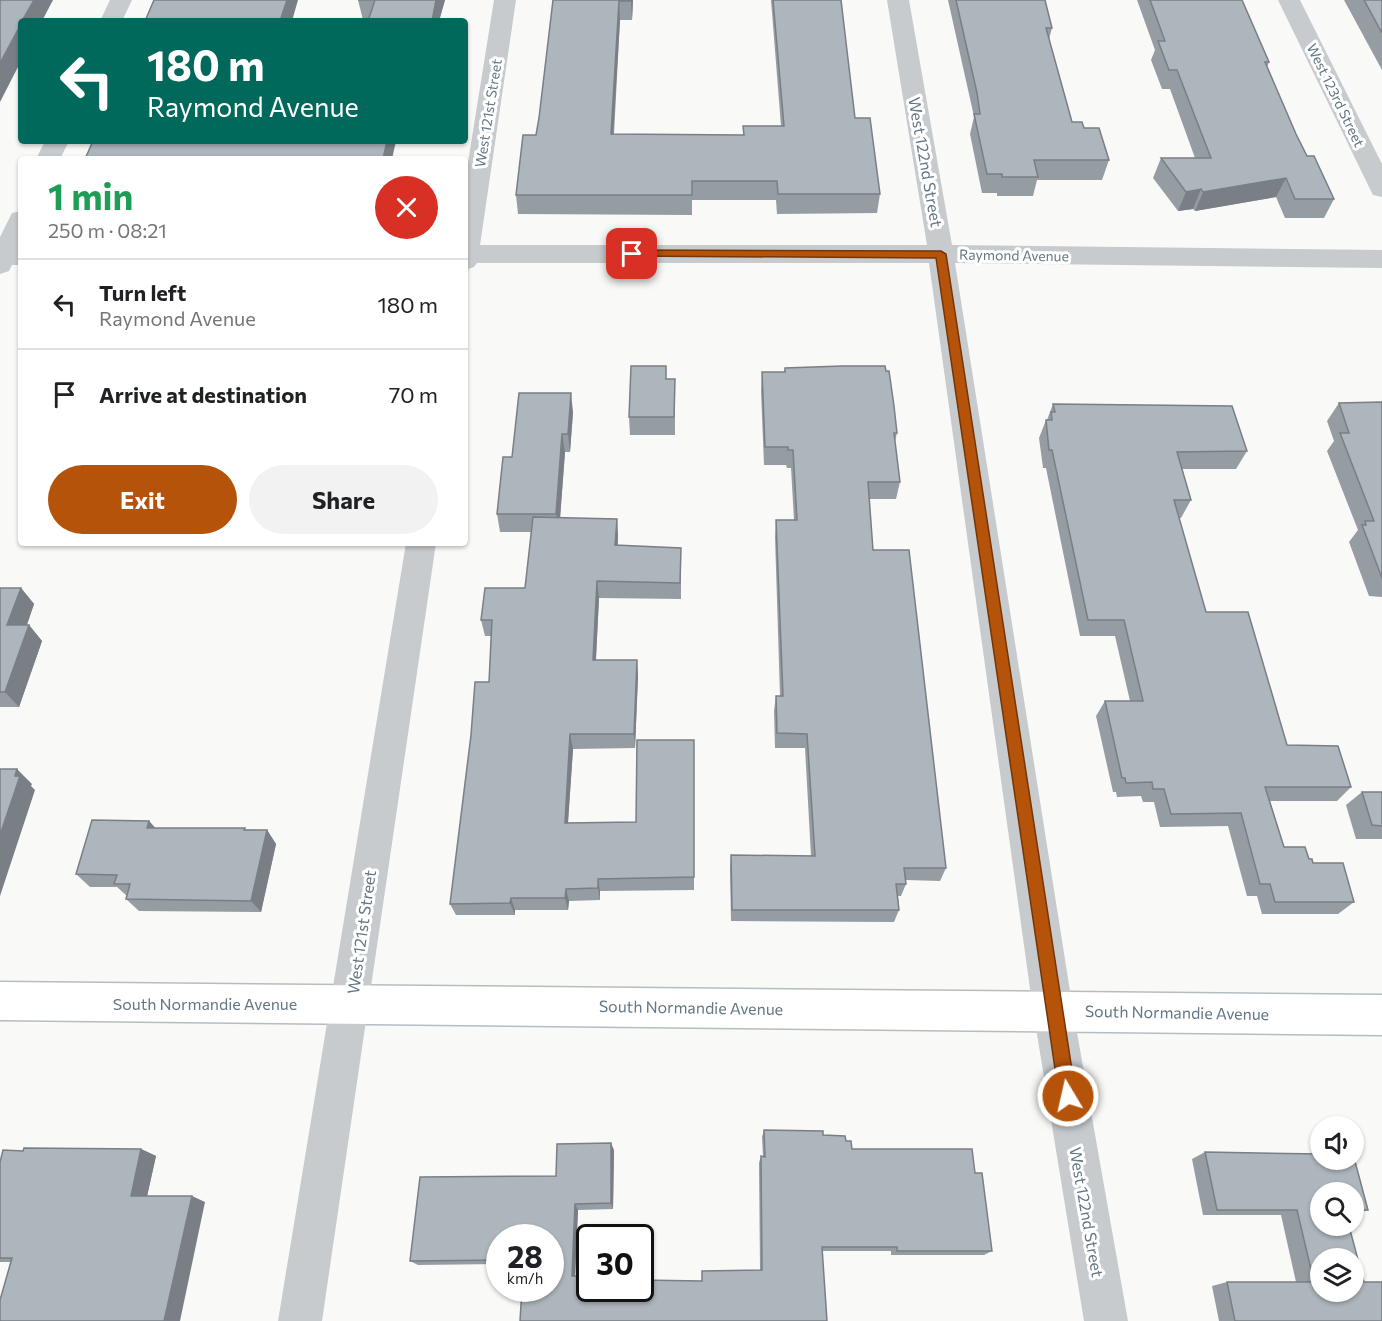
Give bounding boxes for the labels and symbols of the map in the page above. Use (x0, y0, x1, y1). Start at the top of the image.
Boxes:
street label: West 123rd Street (1304, 41, 1368, 150)
street label: West 121st Street (471, 57, 505, 168)
street label: West 122nd Street (905, 95, 947, 229)
pin (606, 228, 657, 279)
street label: Raymond Avenue (959, 246, 1069, 264)
street label: West 121st Street (343, 868, 379, 995)
street label: South Normandie Avenue (113, 994, 297, 1013)
street label: South Normandie Avenue (599, 996, 783, 1018)
street label: South Normandie Avenue (1085, 1001, 1269, 1023)
position arrow (1036, 1064, 1100, 1128)
street label: West 122nd Street (1066, 1145, 1108, 1279)
speed limit sign: 30 (576, 1224, 654, 1302)

